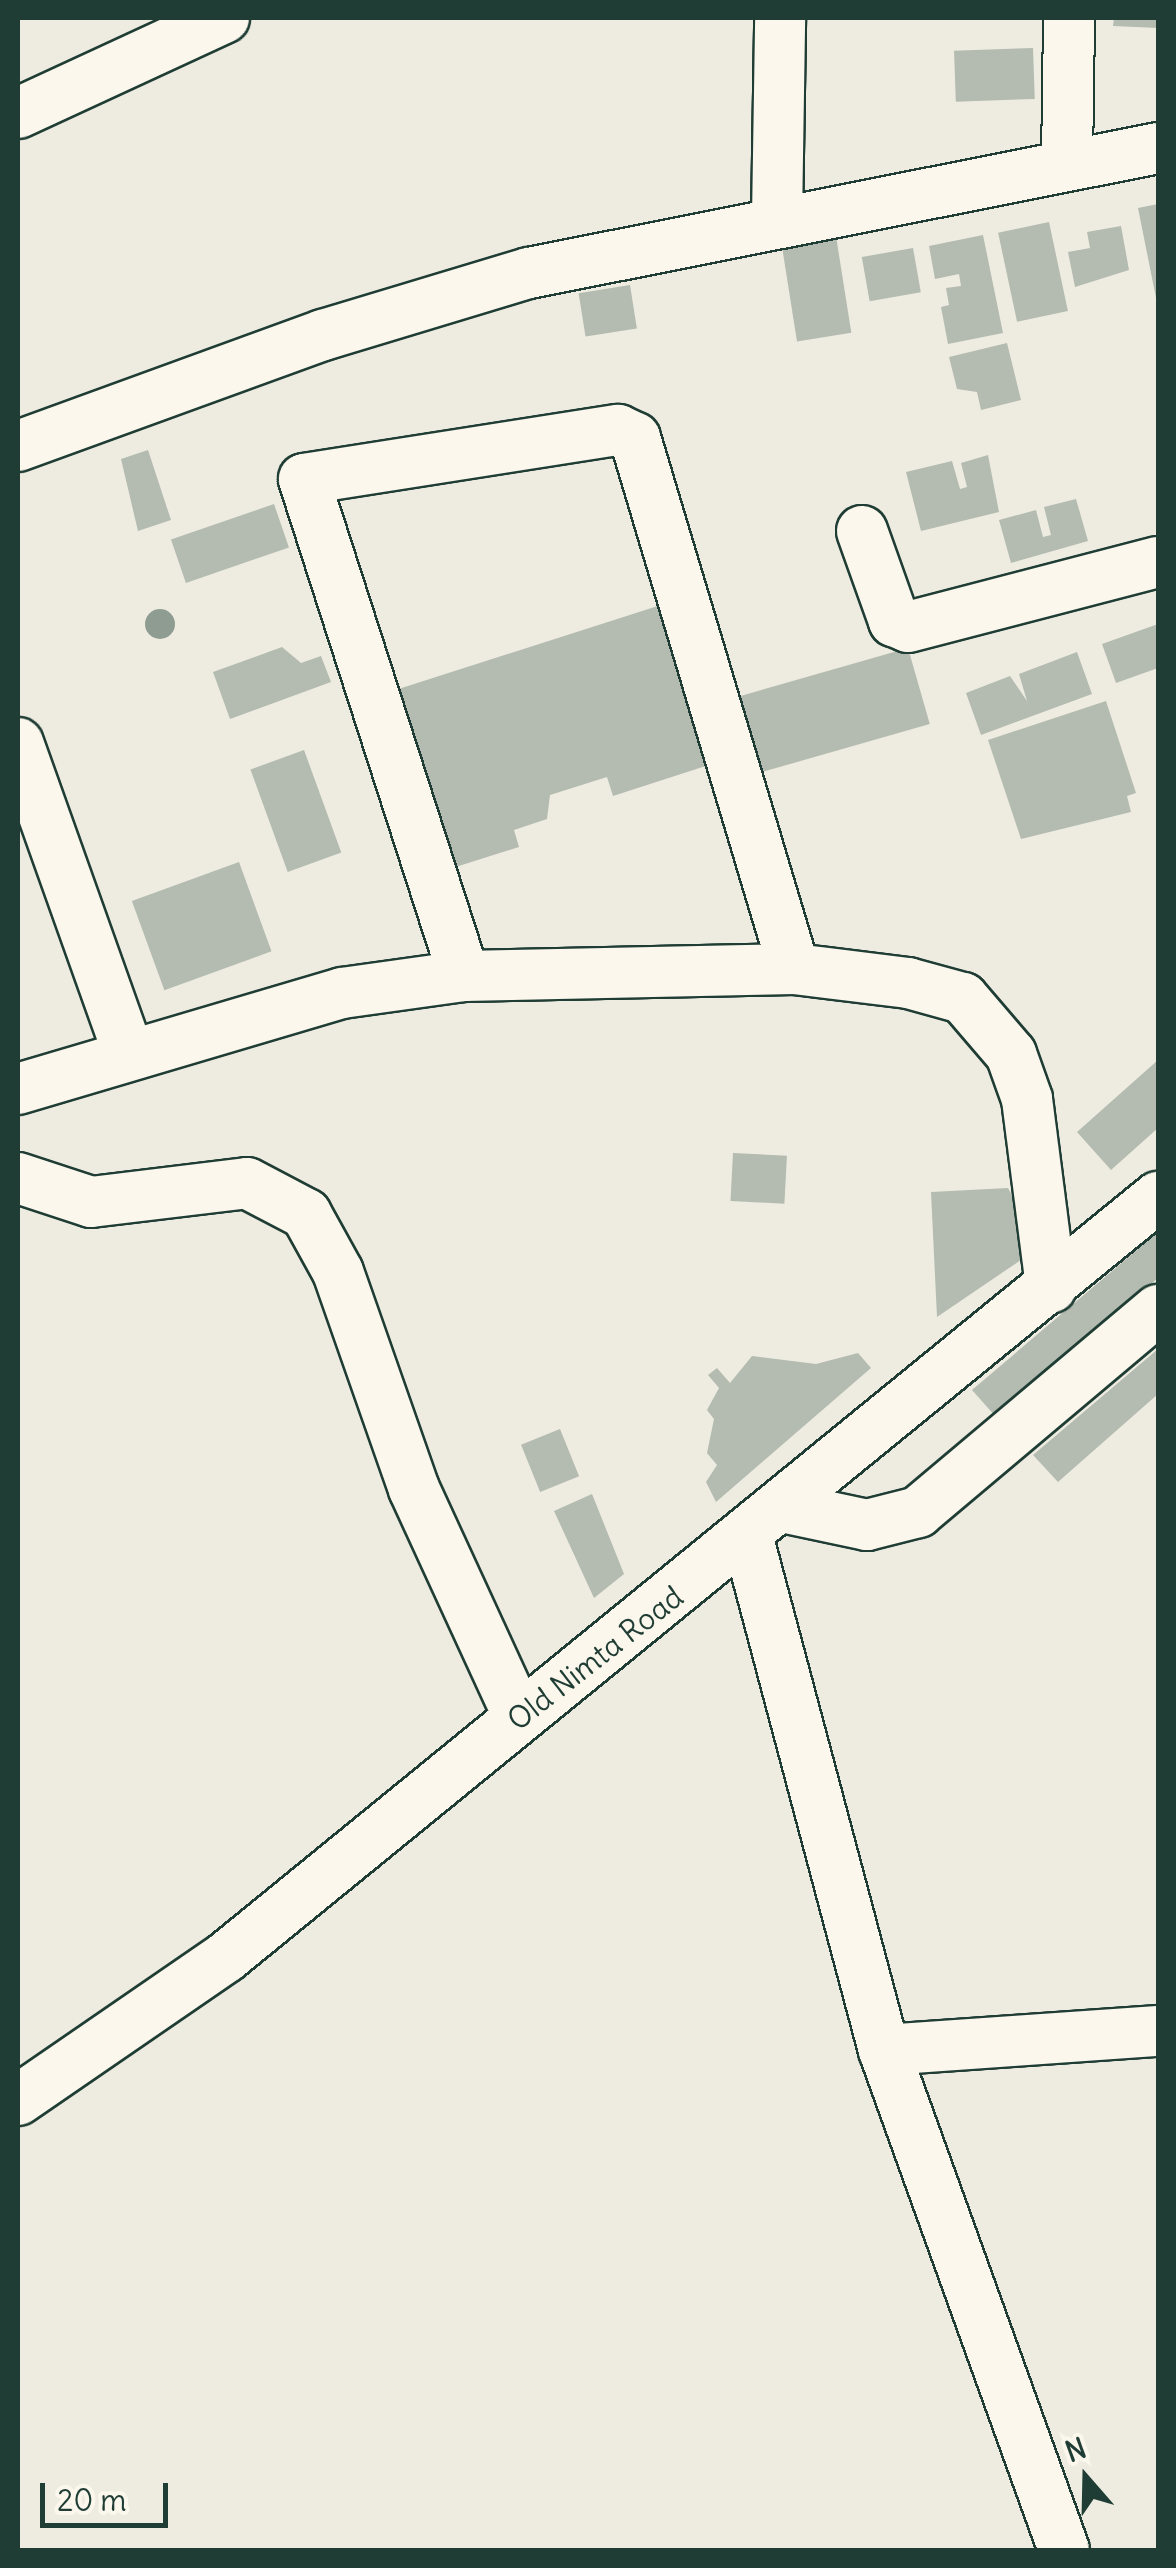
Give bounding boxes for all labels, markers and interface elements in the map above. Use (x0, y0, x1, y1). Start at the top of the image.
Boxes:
street label: Old Nimta Road (500, 1578, 690, 1738)
north arrow (1036, 2428, 1136, 2528)
text: N (1060, 2430, 1091, 2470)
scale bar (45, 2463, 172, 2525)
text: 20 m (57, 2481, 127, 2519)

